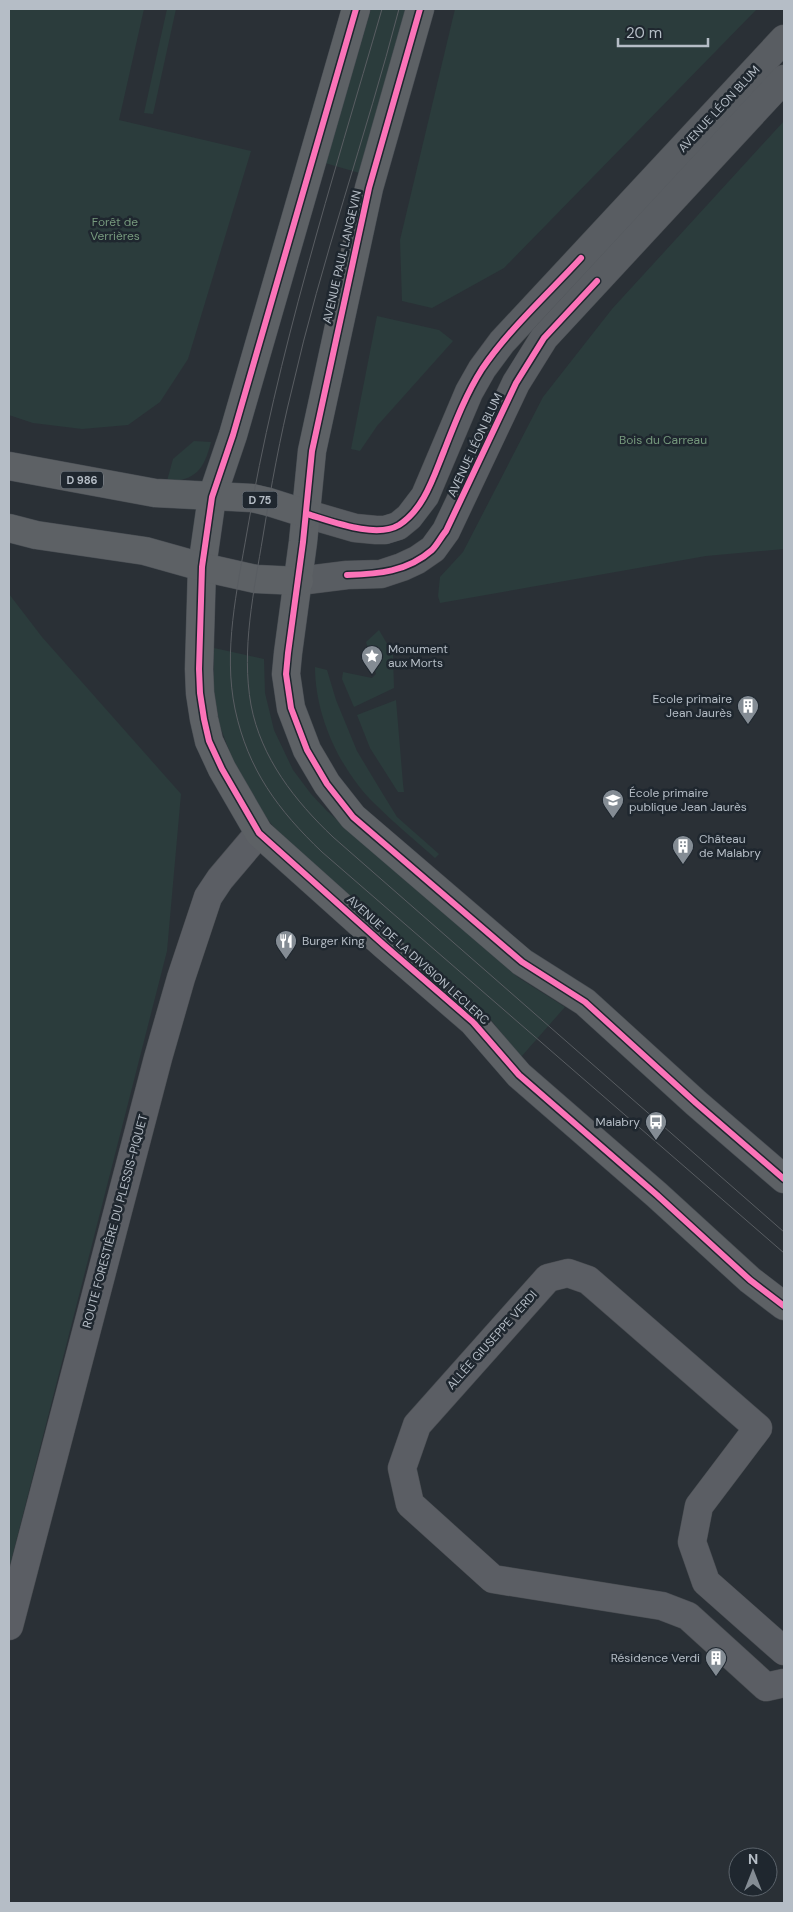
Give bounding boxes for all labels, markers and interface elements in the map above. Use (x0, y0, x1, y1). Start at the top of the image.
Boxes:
scale bar (618, 15, 708, 47)
text: 20 m (626, 23, 662, 43)
street label: AVENUE LÉON BLUM (675, 62, 763, 156)
street label: AVENUE PAUL LANGEVIN (319, 189, 365, 325)
park label: Forêt de Verrières (90, 214, 140, 244)
street label: AVENUE LÉON BLUM (444, 391, 506, 499)
park label: Bois du Carreau (619, 432, 707, 448)
road number: D 986 (61, 472, 103, 488)
road number: D 75 (242, 492, 278, 508)
place label: Monument aux Morts (388, 641, 448, 671)
place icon: Monument aux Morts (360, 644, 384, 675)
place label: Ecole primaire Jean Jaurès (653, 691, 732, 721)
building icon: Ecole primaire Jean Jaurès (736, 694, 760, 725)
place label: École primaire publique Jean Jaurès (629, 785, 747, 815)
school or university icon: École primaire publique Jean Jaurès (601, 788, 625, 819)
place label: Château de Malabry (699, 831, 761, 861)
building icon: Château de Malabry (671, 834, 695, 865)
street label: AVENUE DE LA DIVISION LECLERC (343, 892, 493, 1029)
restaurant icon: Burger King (274, 929, 298, 960)
place label: Burger King (302, 933, 365, 949)
bus stop icon: Malabry (644, 1110, 668, 1141)
street label: ROUTE FORESTIÈRE DU PLESSIS-PIQUET (79, 1112, 151, 1330)
place label: Malabry (596, 1114, 640, 1130)
street label: ALLÉE GIUSEPPE VERDI (443, 1287, 541, 1393)
building icon: Résidence Verdi (704, 1646, 728, 1677)
place label: Résidence Verdi (611, 1650, 700, 1666)
north arrow (728, 1847, 778, 1897)
text: N (748, 1850, 758, 1868)

